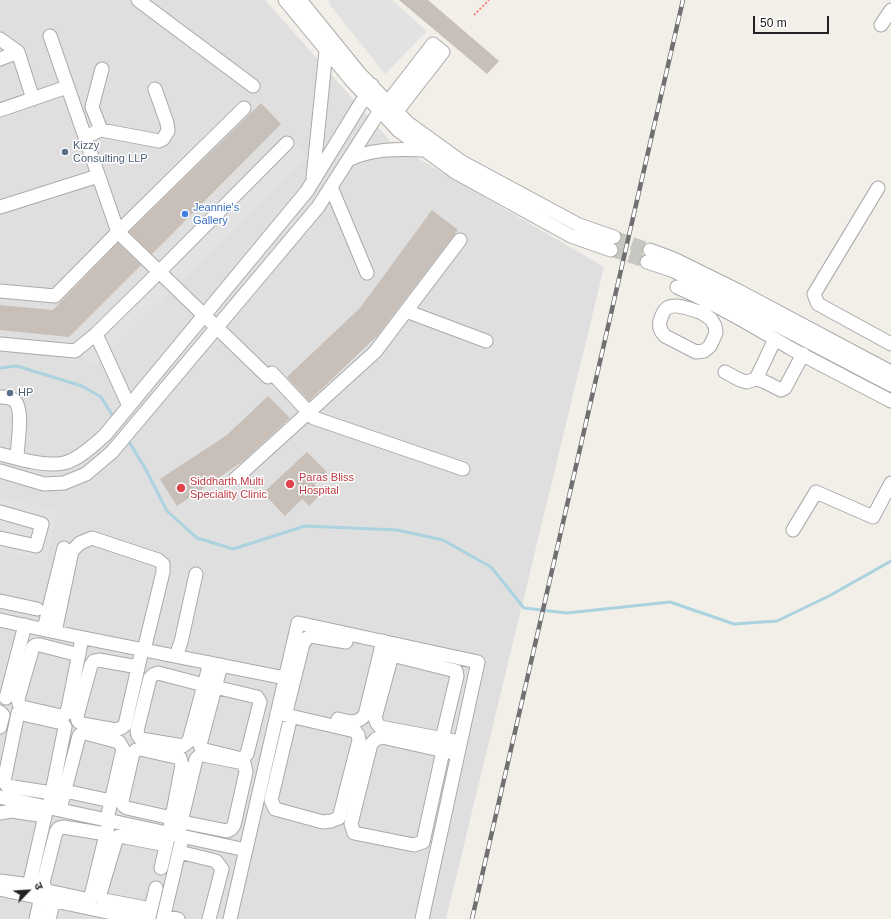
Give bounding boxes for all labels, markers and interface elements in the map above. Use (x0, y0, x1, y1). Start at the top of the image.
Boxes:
scale bar (755, 8, 831, 34)
text: 50 m (760, 16, 787, 30)
place label: Kizzy Consulting LLP (73, 139, 148, 165)
marker: Kizzy Consulting LLP (60, 147, 70, 157)
place label: Jeannie's Gallery (193, 201, 239, 227)
marker: Jeannie's Gallery (180, 209, 190, 219)
place label: HP (18, 386, 33, 400)
marker: HP (5, 388, 15, 398)
place label: Paras Bliss Hospital (299, 471, 354, 497)
place label: Siddharth Multi Speciality Clinic (190, 475, 267, 501)
marker: Paras Bliss Hospital (284, 478, 296, 490)
marker: Siddharth Multi Speciality Clinic (175, 482, 187, 494)
north arrow (8, 871, 48, 911)
text: उ (32, 880, 46, 891)

